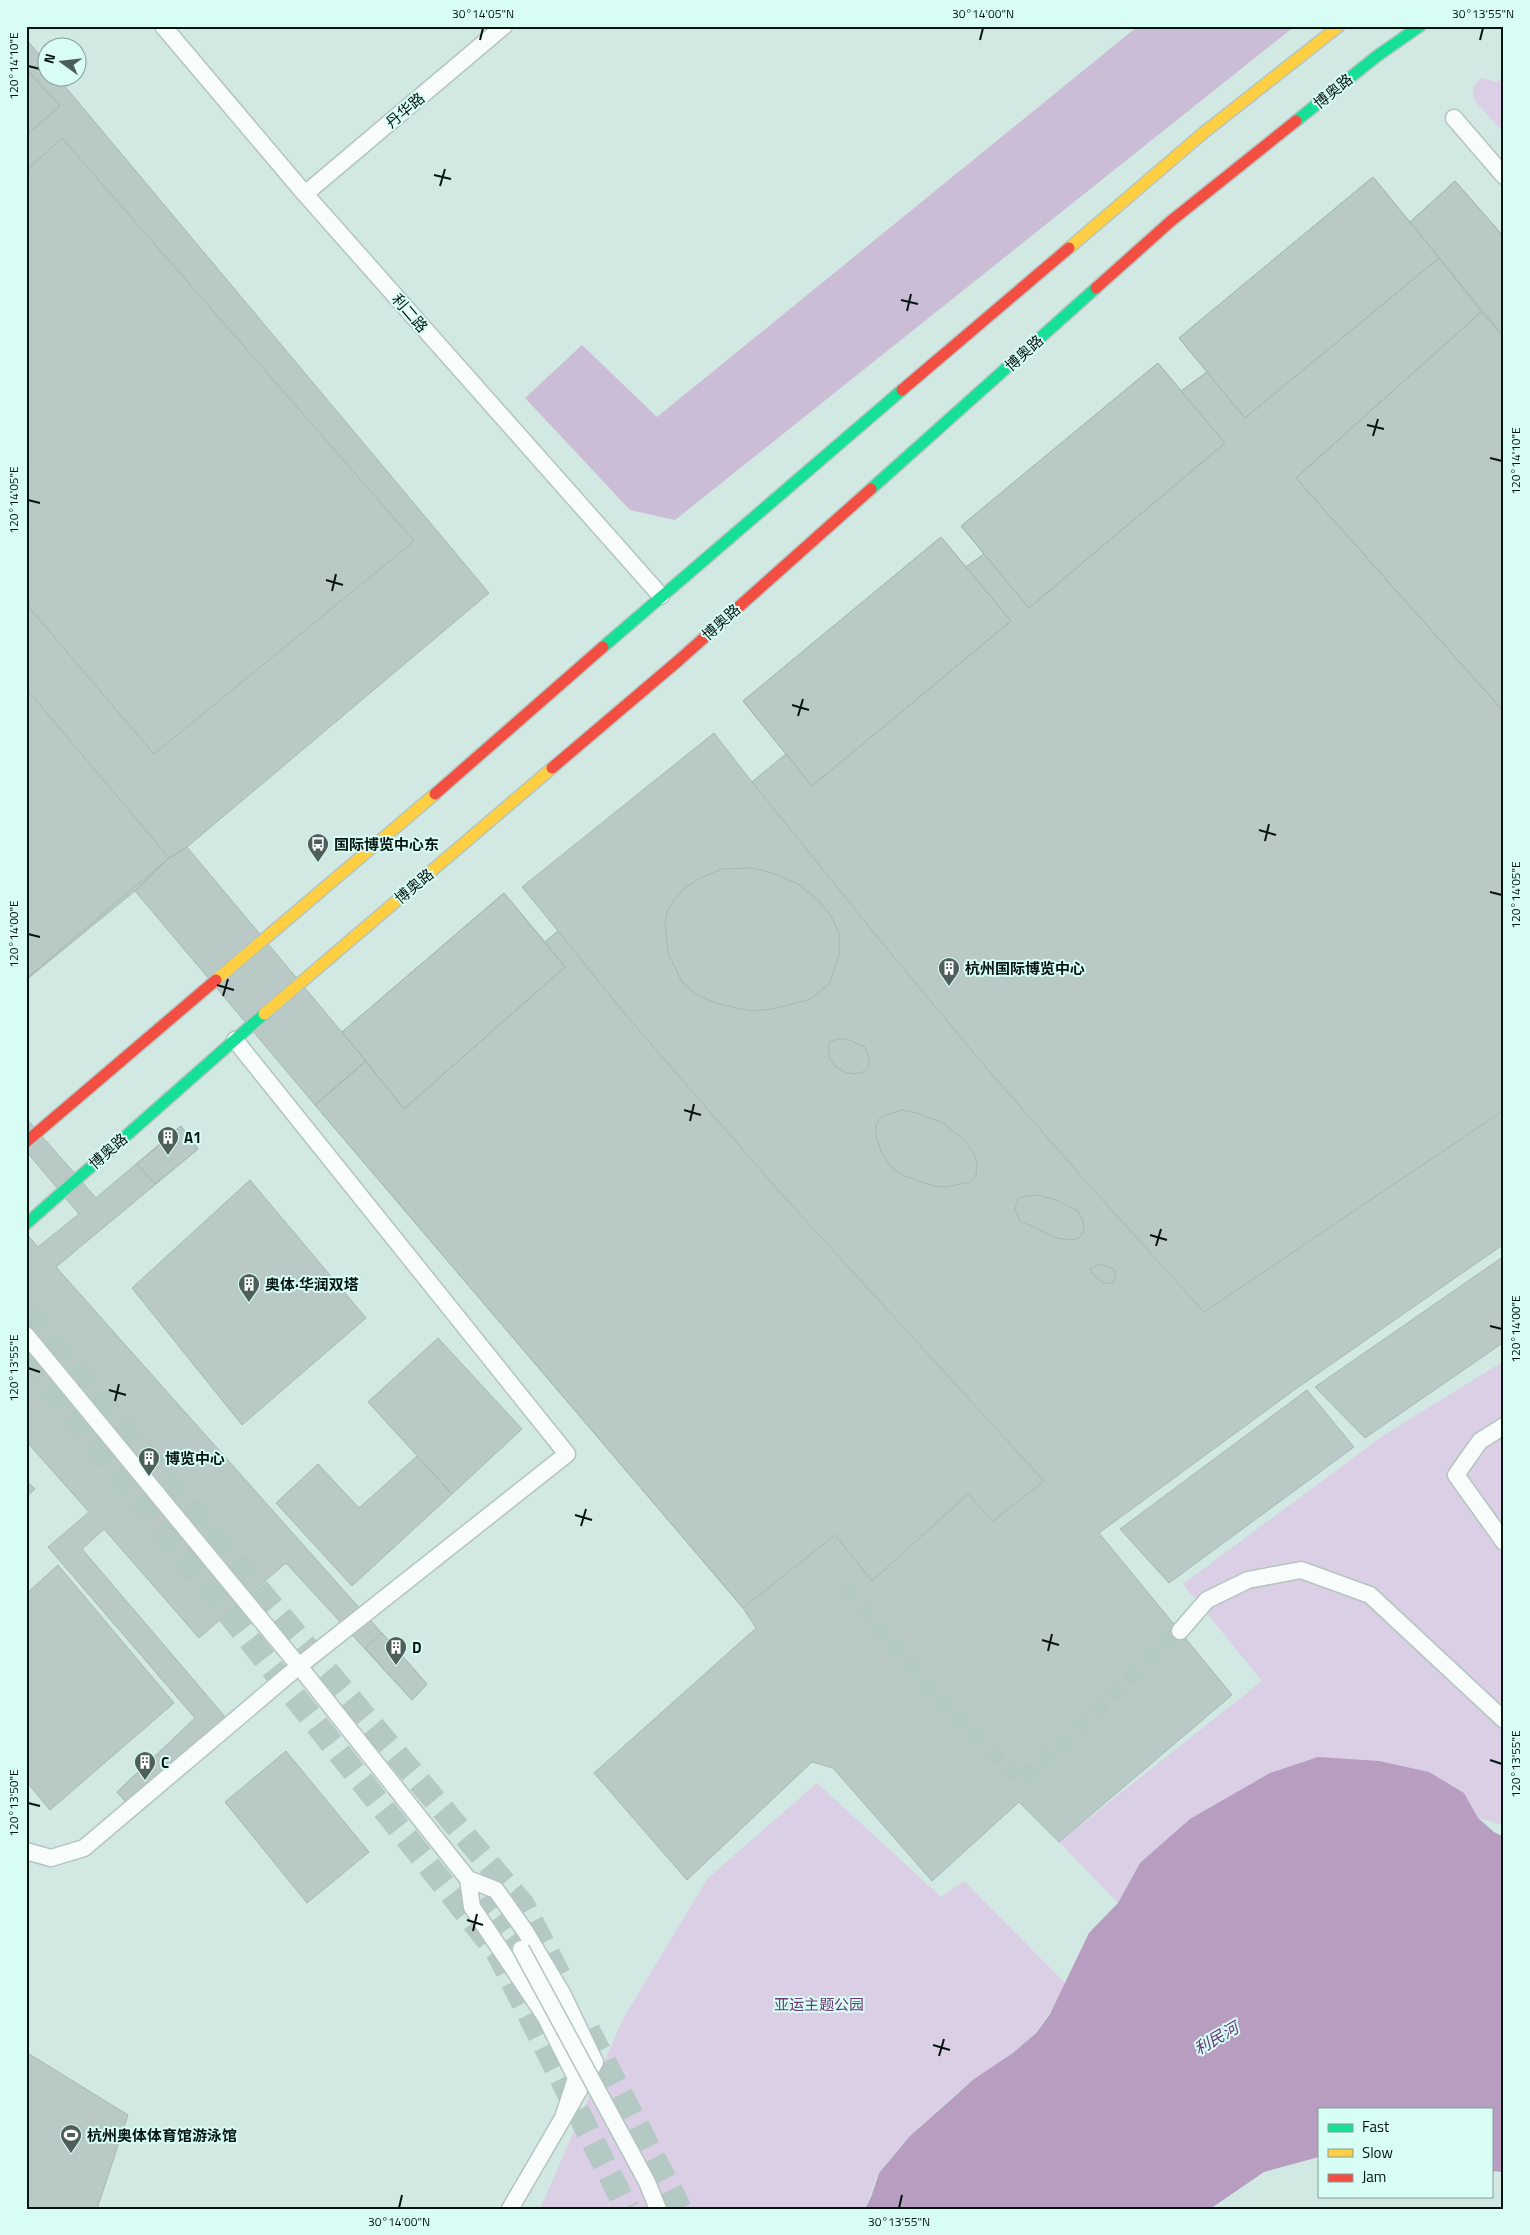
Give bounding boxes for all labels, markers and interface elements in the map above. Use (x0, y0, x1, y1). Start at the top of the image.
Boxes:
text: 30°14'05"N (452, 4, 514, 23)
text: 30°14'00"N (952, 4, 1014, 23)
text: 30°13'55"N (1452, 4, 1514, 23)
text: 120°14'10"E (4, 32, 23, 100)
north arrow (38, 38, 88, 88)
text: N (38, 51, 60, 66)
street label: 博奥路 (1308, 68, 1358, 114)
street label: 丹华路 (380, 87, 430, 133)
street label: 利二路 (387, 288, 433, 338)
street label: 博奥路 (1000, 329, 1048, 377)
text: 120°14'10"E (1506, 427, 1525, 495)
text: 120°14'05"E (4, 466, 23, 534)
street label: 博奥路 (697, 598, 745, 646)
bus stop icon: 国际博览中心东 (306, 832, 330, 863)
place label: 国际博览中心东 (334, 833, 439, 856)
text: 120°14'05"E (1506, 861, 1525, 929)
street label: 博奥路 (389, 863, 439, 909)
text: 120°14'00"E (4, 900, 23, 968)
building icon: 杭州国际博览中心 (937, 956, 961, 987)
place label: 杭州国际博览中心 (965, 957, 1085, 980)
building icon: A1 (156, 1125, 180, 1156)
place label: A1 (184, 1126, 201, 1149)
street label: 博奥路 (83, 1128, 133, 1174)
building icon: 奥体·华润双塔 (237, 1272, 261, 1303)
place label: 奥体·华润双塔 (265, 1273, 359, 1296)
text: 120°14'00"E (1506, 1295, 1525, 1363)
text: 120°13'55"E (4, 1334, 23, 1402)
building icon: 博览中心 (137, 1446, 161, 1477)
place label: 博览中心 (165, 1447, 225, 1470)
building icon: D (384, 1635, 408, 1666)
place label: D (412, 1636, 422, 1659)
text: 120°13'55"E (1506, 1730, 1525, 1798)
building icon: C (133, 1750, 157, 1781)
place label: C (161, 1751, 169, 1774)
text: 120°13'50"E (4, 1769, 23, 1837)
park label: 亚运主题公园 (774, 1993, 864, 2016)
water label: 利民河 (1189, 2014, 1245, 2060)
legend (1318, 2108, 1492, 2198)
text: Fast (1362, 2115, 1390, 2138)
sports icon: 杭州奥体体育馆游泳馆 (59, 2123, 83, 2154)
place label: 杭州奥体体育馆游泳馆 (87, 2124, 237, 2147)
text: Slow (1362, 2141, 1393, 2164)
text: Jam (1362, 2165, 1386, 2188)
text: 30°14'00"N (368, 2212, 430, 2231)
text: 30°13'55"N (868, 2212, 930, 2231)

